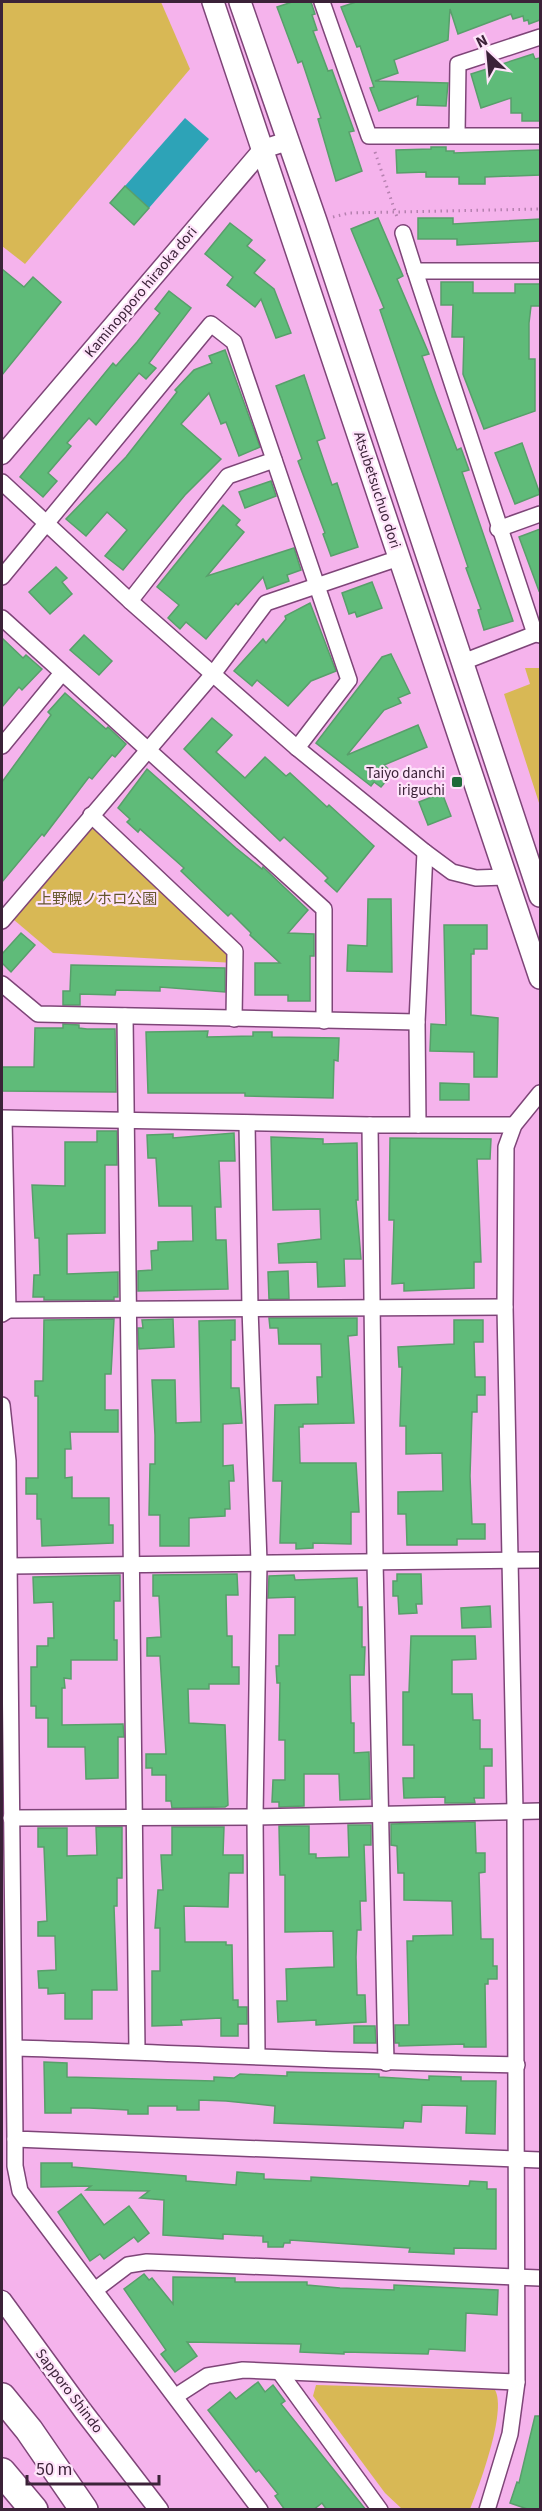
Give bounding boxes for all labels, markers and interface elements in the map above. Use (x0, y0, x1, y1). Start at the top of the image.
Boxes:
north arrow (458, 24, 518, 84)
text: N (472, 29, 491, 54)
street label: Kaminopporo hiraoka dori (80, 222, 202, 362)
street label: Atsubetsuchuo dori (348, 429, 406, 551)
place label: Taiyo danchi iriguchi (366, 763, 445, 801)
marker: Taiyo danchi iriguchi (450, 775, 464, 789)
park label: 上野幌ノホロ公園 (37, 889, 157, 910)
street label: Sapporo Shindo (30, 2344, 108, 2438)
scale bar (27, 2448, 159, 2486)
text: 50 m (36, 2457, 72, 2482)

